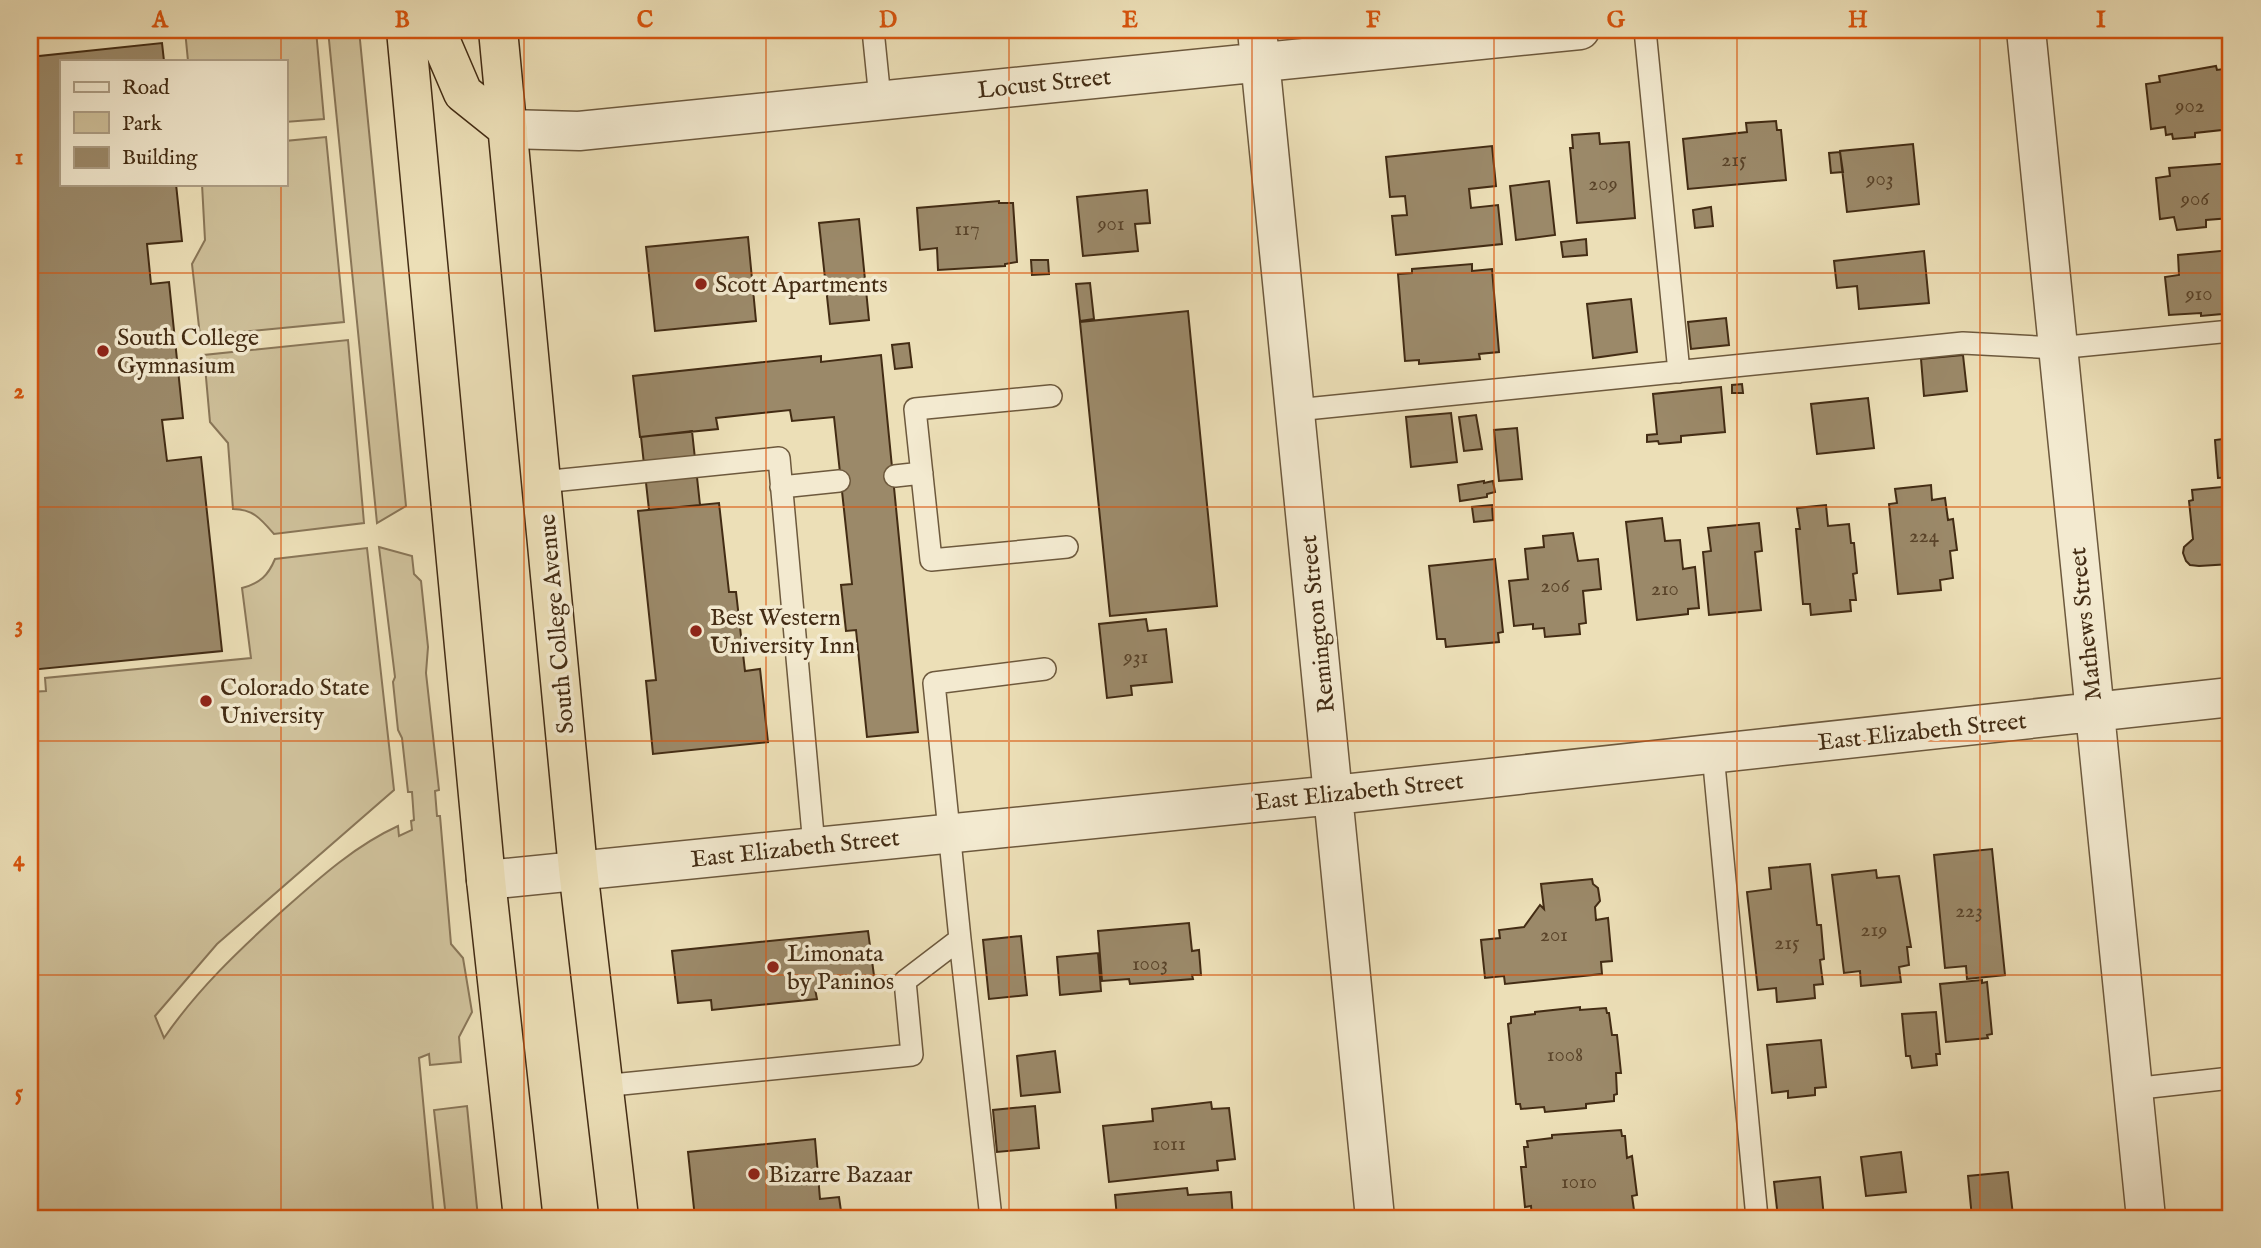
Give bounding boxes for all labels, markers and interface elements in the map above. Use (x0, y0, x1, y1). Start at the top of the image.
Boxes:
text: A (151, 6, 169, 35)
text: B (394, 6, 410, 35)
text: C (637, 6, 654, 35)
text: D (879, 6, 897, 35)
text: E (1122, 6, 1138, 35)
text: F (1366, 6, 1381, 35)
text: G (1607, 6, 1626, 35)
text: H (1848, 6, 1868, 35)
text: I (2096, 6, 2106, 35)
legend (60, 60, 287, 186)
street label: Locust Street (976, 62, 1113, 107)
text: Road (122, 75, 170, 102)
house number: 902 (2174, 93, 2205, 120)
text: Park (122, 111, 163, 138)
text: 1 (15, 143, 23, 172)
text: Building (122, 145, 198, 172)
house number: 215 (1721, 147, 1747, 174)
house number: 903 (1865, 166, 1894, 193)
house number: 209 (1588, 171, 1618, 198)
house number: 906 (2180, 186, 2210, 213)
house number: 901 (1096, 211, 1125, 238)
house number: 117 (954, 216, 980, 243)
place label: Scott Apartments (715, 270, 888, 301)
marker: Scott Apartments (693, 276, 709, 292)
house number: 910 (2184, 281, 2213, 308)
place label: South College Gymnasium (117, 323, 259, 382)
marker: South College Gymnasium (95, 343, 111, 359)
text: 2 (14, 377, 25, 406)
street label: South College Avenue (532, 513, 583, 735)
house number: 224 (1909, 523, 1940, 550)
street label: Remington Street (1294, 533, 1343, 714)
street label: Mathews Street (2063, 546, 2110, 702)
house number: 206 (1540, 573, 1571, 600)
house number: 210 (1651, 576, 1679, 603)
place label: Best Western University Inn (710, 603, 855, 662)
text: 3 (15, 611, 23, 640)
marker: Best Western University Inn (688, 623, 704, 639)
house number: 931 (1123, 644, 1148, 671)
place label: Colorado State University (220, 673, 370, 732)
marker: Colorado State University (198, 693, 214, 709)
street label: East Elizabeth Street (1816, 706, 2028, 759)
street label: East Elizabeth Street (1253, 766, 1465, 819)
street label: East Elizabeth Street (689, 823, 901, 876)
text: 4 (13, 845, 25, 874)
house number: 223 (1955, 898, 1983, 925)
house number: 219 (1861, 917, 1887, 944)
house number: 201 (1540, 922, 1568, 949)
house number: 215 (1774, 930, 1800, 957)
place label: Limonata by Paninos (787, 939, 894, 998)
house number: 1003 (1132, 951, 1168, 978)
marker: Limonata by Paninos (765, 959, 781, 975)
house number: 1008 (1547, 1042, 1583, 1069)
text: 5 (15, 1079, 24, 1108)
house number: 1011 (1152, 1131, 1186, 1158)
place label: Bizarre Bazaar (768, 1160, 913, 1191)
marker: Bizarre Bazaar (746, 1166, 762, 1182)
house number: 1010 (1561, 1169, 1597, 1196)

